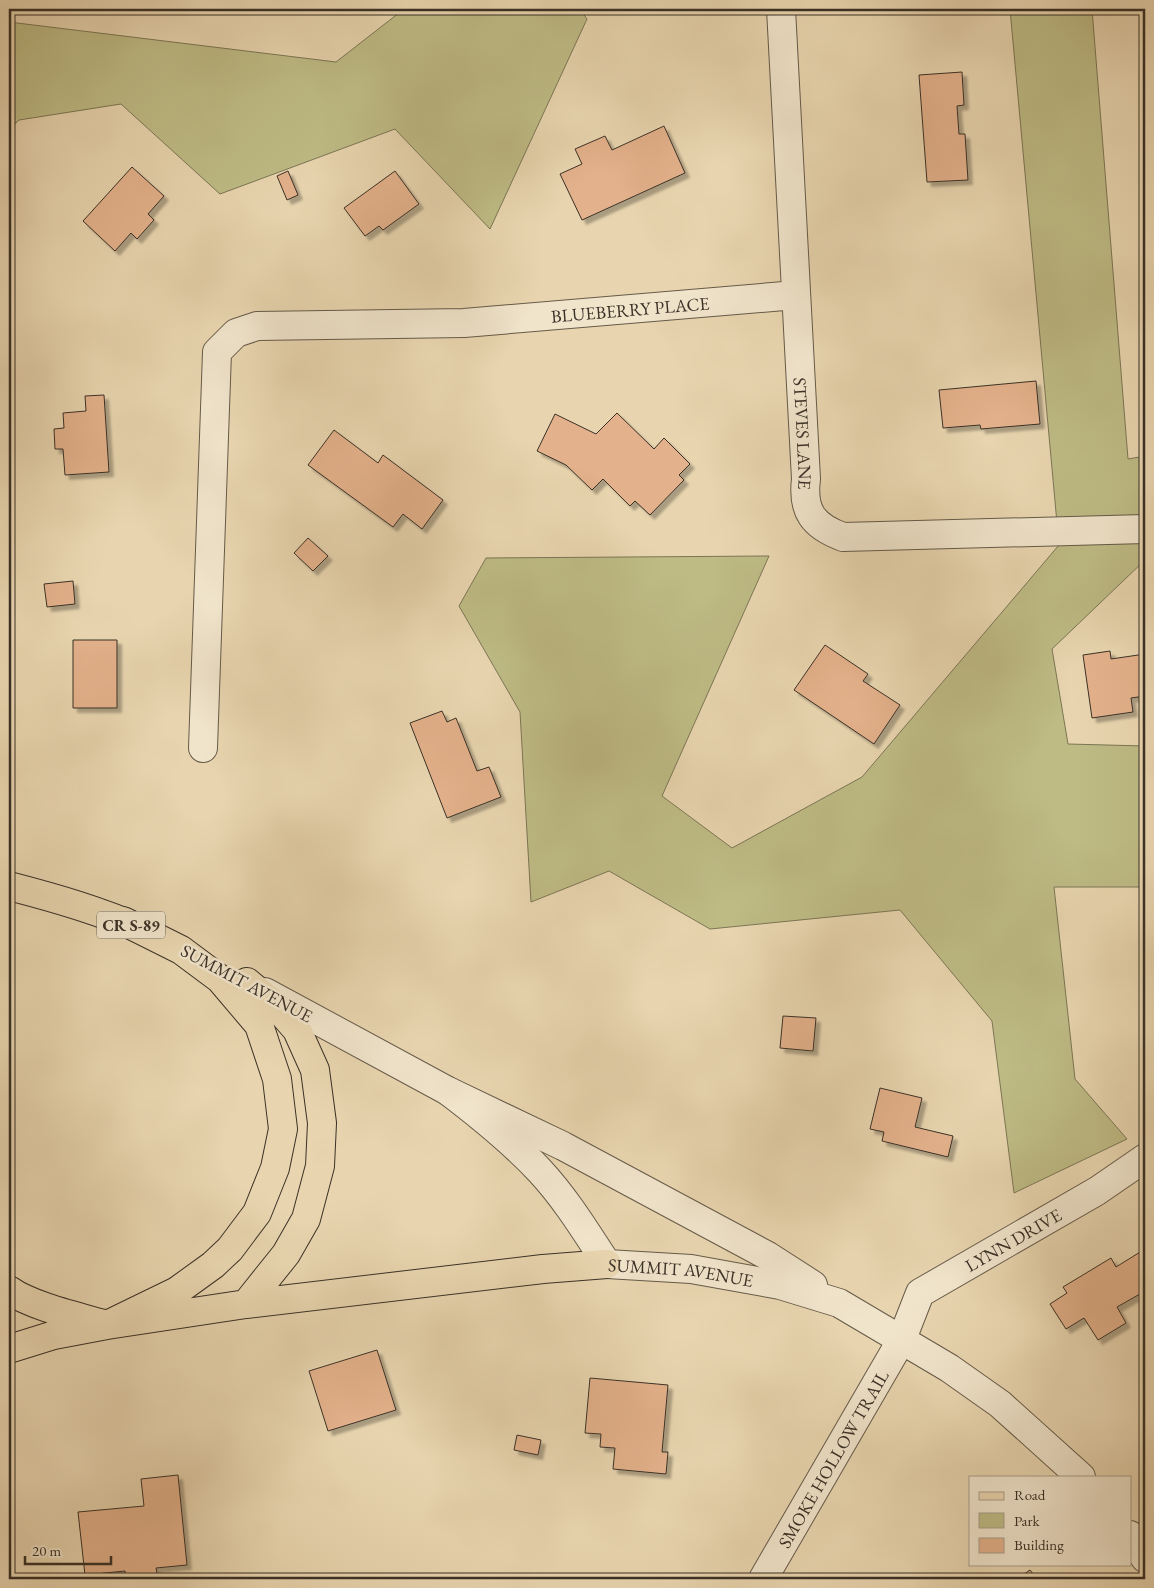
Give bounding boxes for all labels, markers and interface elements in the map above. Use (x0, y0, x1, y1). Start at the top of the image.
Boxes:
street label: BLUEBERRY PLACE (550, 291, 710, 327)
street label: STEVES LANE (789, 377, 818, 490)
road number: CR S-89 (97, 912, 165, 938)
street label: SUMMIT AVENUE (177, 939, 317, 1027)
street label: LYNN DRIVE (960, 1203, 1065, 1276)
street label: SUMMIT AVENUE (608, 1253, 755, 1291)
street label: SMOKE HOLLOW TRAIL (772, 1365, 893, 1552)
legend (969, 1476, 1132, 1566)
text: Road (1014, 1485, 1046, 1504)
text: Park (1014, 1511, 1041, 1530)
scale bar (25, 1533, 111, 1565)
text: Building (1014, 1535, 1064, 1554)
text: 20 m (32, 1541, 61, 1560)

